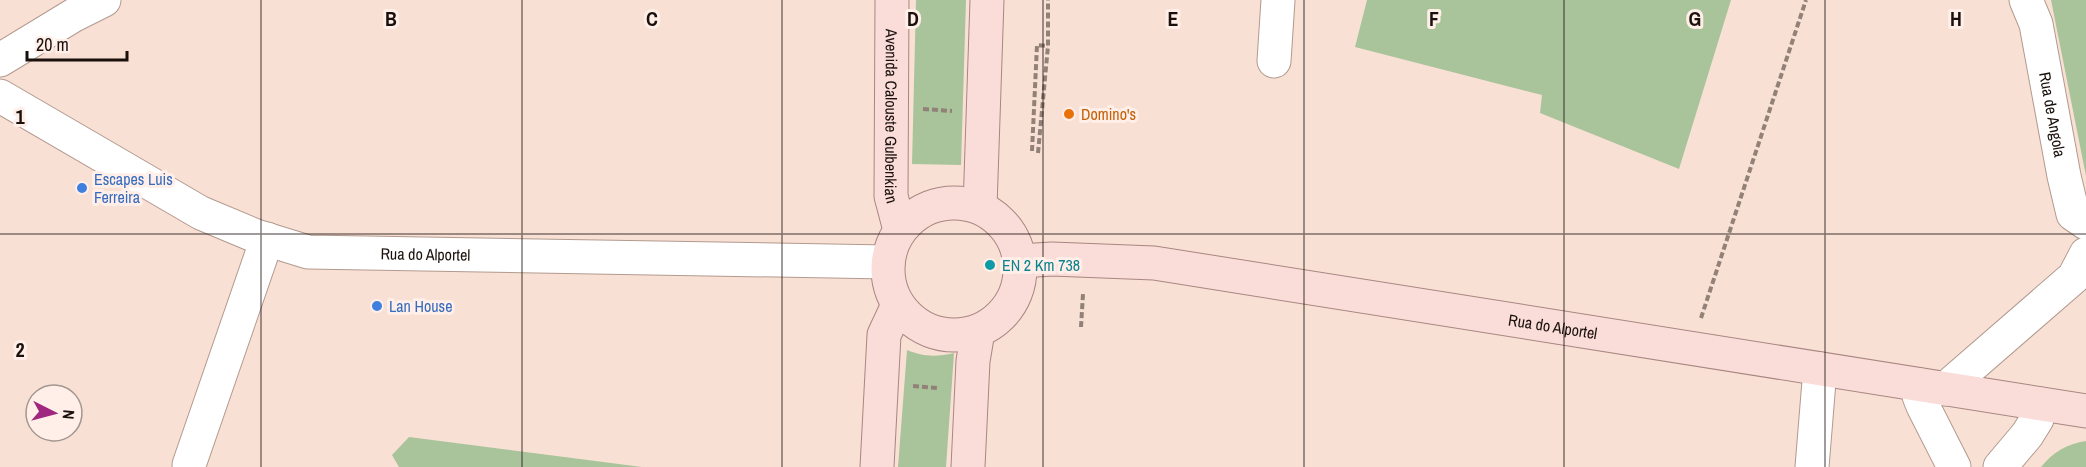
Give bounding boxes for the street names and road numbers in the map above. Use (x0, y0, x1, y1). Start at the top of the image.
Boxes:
street label: Avenida Calouste Gulbenkian (880, 28, 903, 206)
street label: Rua de Angola (2034, 70, 2071, 160)
street label: Rua do Alportel (380, 242, 471, 266)
street label: Rua do Alportel (1507, 308, 1599, 344)

